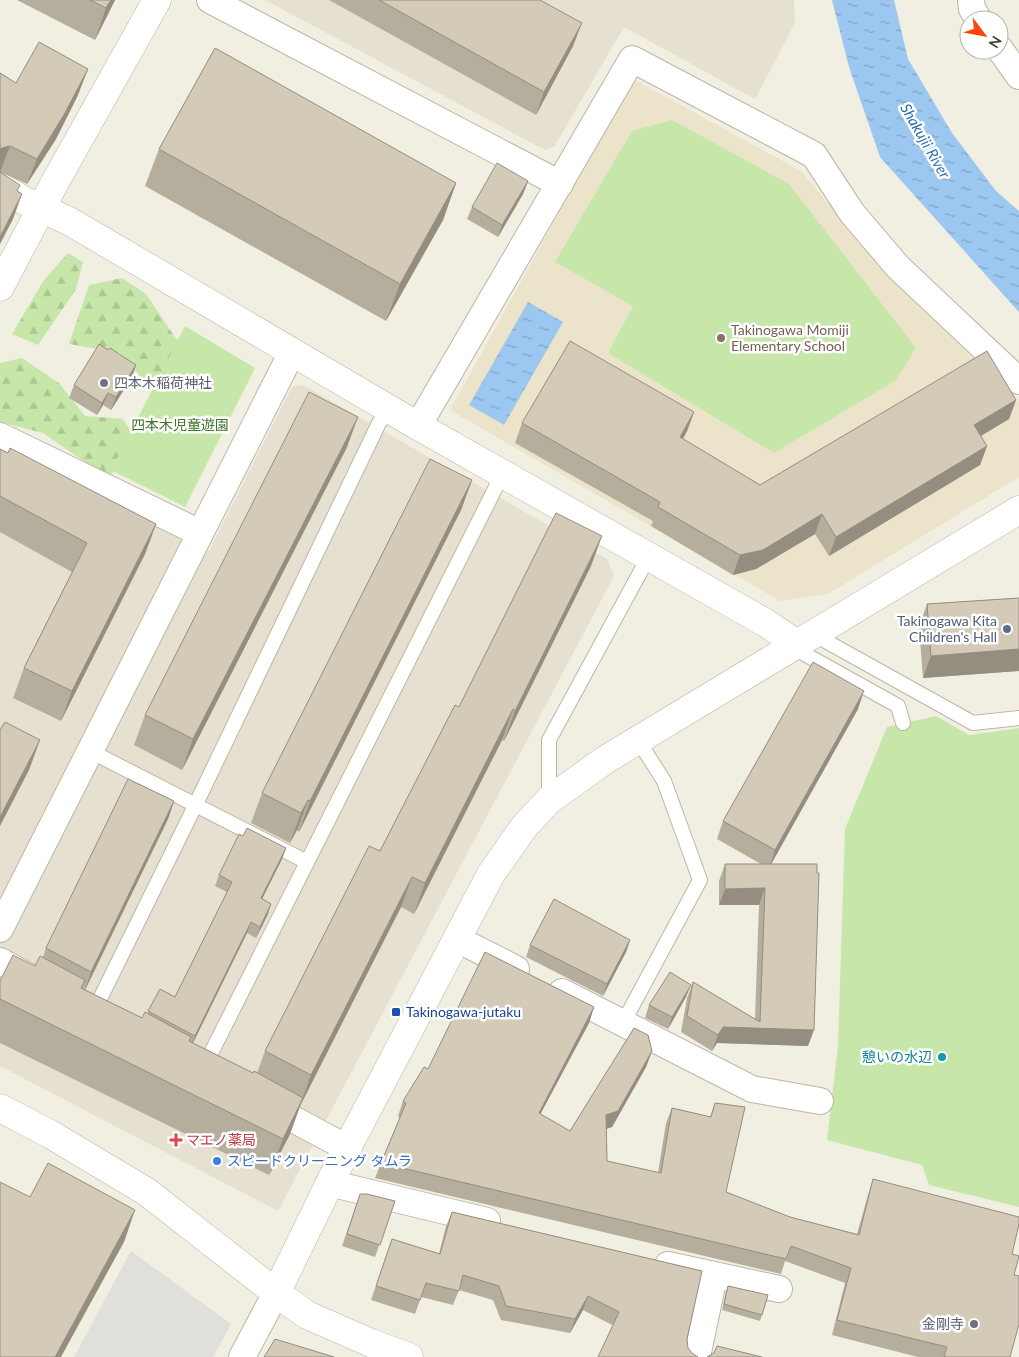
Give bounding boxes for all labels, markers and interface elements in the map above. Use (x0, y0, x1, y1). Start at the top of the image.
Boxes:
north arrow (959, 10, 1009, 60)
text: N (985, 33, 1006, 51)
water label: Shakujii River (897, 100, 955, 182)
place label: Takinogawa Momiji Elementary School (731, 321, 849, 354)
marker: Takinogawa Momiji Elementary School (715, 332, 727, 344)
place label: 四本木稲荷神社 (114, 374, 212, 391)
marker: 四本木稲荷神社 (98, 377, 110, 389)
park label: 四本木児童遊園 (131, 416, 229, 433)
place label: Takinogawa Kita Children's Hall (897, 612, 997, 645)
marker: Takinogawa Kita Children's Hall (1001, 623, 1013, 635)
place label: Takinogawa-jutaku (406, 1003, 521, 1020)
marker: Takinogawa-jutaku (390, 1006, 402, 1018)
place label: 憩いの水辺 (862, 1048, 932, 1065)
marker: 憩いの水辺 (936, 1051, 948, 1063)
place label: マエノ薬局 (186, 1131, 256, 1148)
marker: マエノ薬局 (170, 1134, 182, 1146)
place label: スピードクリーニング タムラ (227, 1152, 412, 1169)
marker: スピードクリーニング タムラ (211, 1155, 223, 1167)
place label: 金剛寺 (922, 1315, 964, 1332)
marker: 金剛寺 (968, 1318, 980, 1330)

